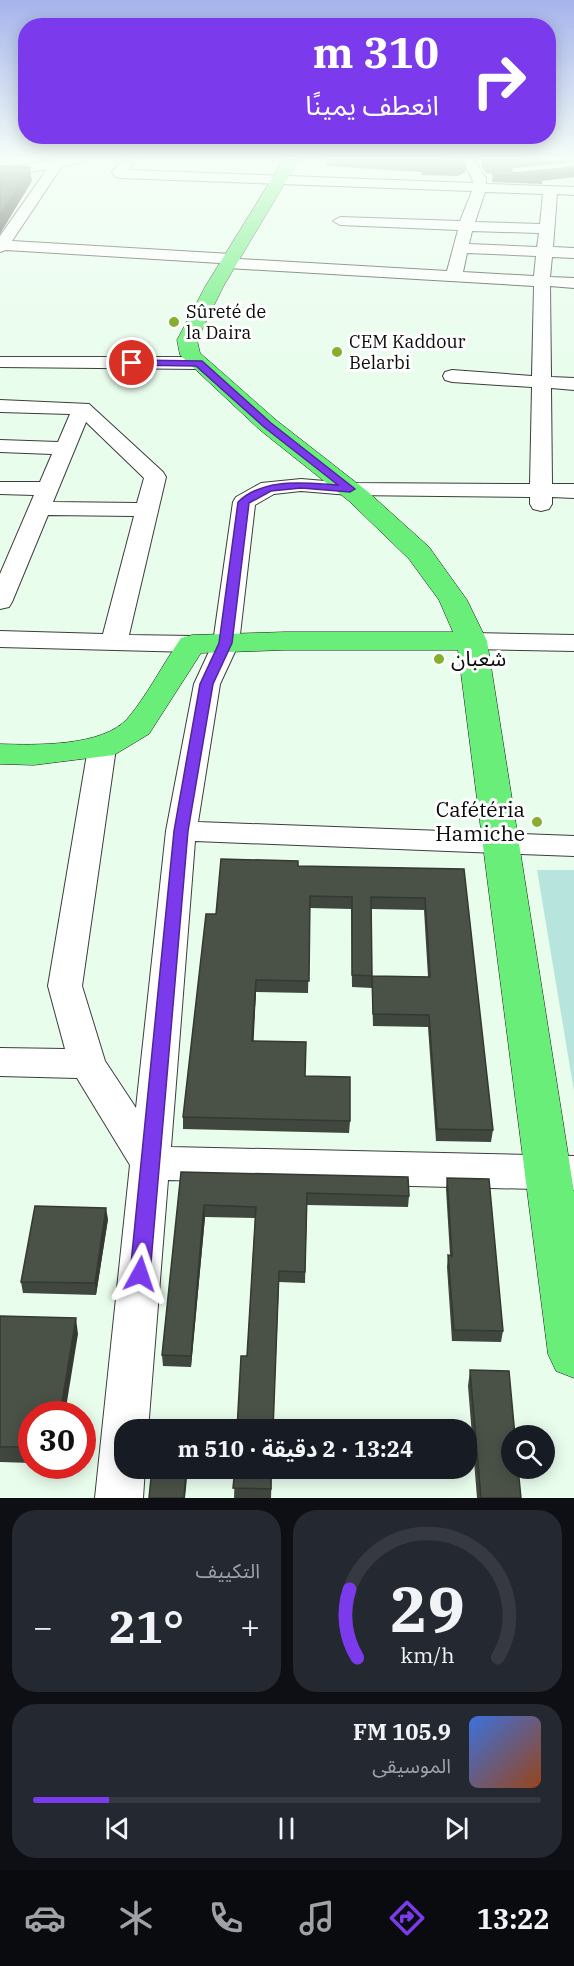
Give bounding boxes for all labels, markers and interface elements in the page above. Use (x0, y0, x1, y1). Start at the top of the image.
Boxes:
text: 310 m (313, 25, 439, 80)
icon: right (460, 42, 538, 120)
text: انعطف يمينًا (305, 87, 439, 122)
place label: Sûreté de la Daira (186, 300, 266, 344)
marker: Sûreté de la Daira (167, 315, 181, 329)
place label: CEM Kaddour Belarbi (349, 330, 466, 374)
pin (106, 337, 157, 388)
marker: CEM Kaddour Belarbi (330, 345, 344, 359)
icon: arrive (115, 346, 148, 379)
place label: شعبان (451, 644, 506, 672)
marker: شعبان (432, 652, 446, 666)
place label: Cafétéria Hamiche (435, 795, 525, 847)
marker: Cafétéria Hamiche (530, 815, 544, 829)
position arrow (108, 1242, 172, 1306)
speed limit sign: 30 (18, 1401, 96, 1479)
map controls (501, 1425, 555, 1479)
button: search (501, 1425, 555, 1479)
text: 13:24 · 2 دقيقة · 510 m (178, 1434, 413, 1463)
text: التكييف (196, 1557, 260, 1584)
text: 29 (390, 1568, 465, 1649)
text: 21° (109, 1597, 184, 1655)
text: − (33, 1605, 53, 1648)
text: + (240, 1605, 260, 1648)
text: km/h (400, 1641, 455, 1669)
text: 105.9 FM (353, 1717, 451, 1746)
text: الموسيقى (372, 1752, 451, 1779)
icon: previous (101, 1812, 134, 1845)
icon: pause (270, 1812, 303, 1845)
icon: next (440, 1812, 473, 1845)
icon: car (24, 1897, 66, 1939)
icon: climate (115, 1897, 157, 1939)
icon: phone (205, 1897, 247, 1939)
icon: music (296, 1897, 338, 1939)
icon: directions (386, 1897, 428, 1939)
text: 13:22 (477, 1901, 550, 1936)

